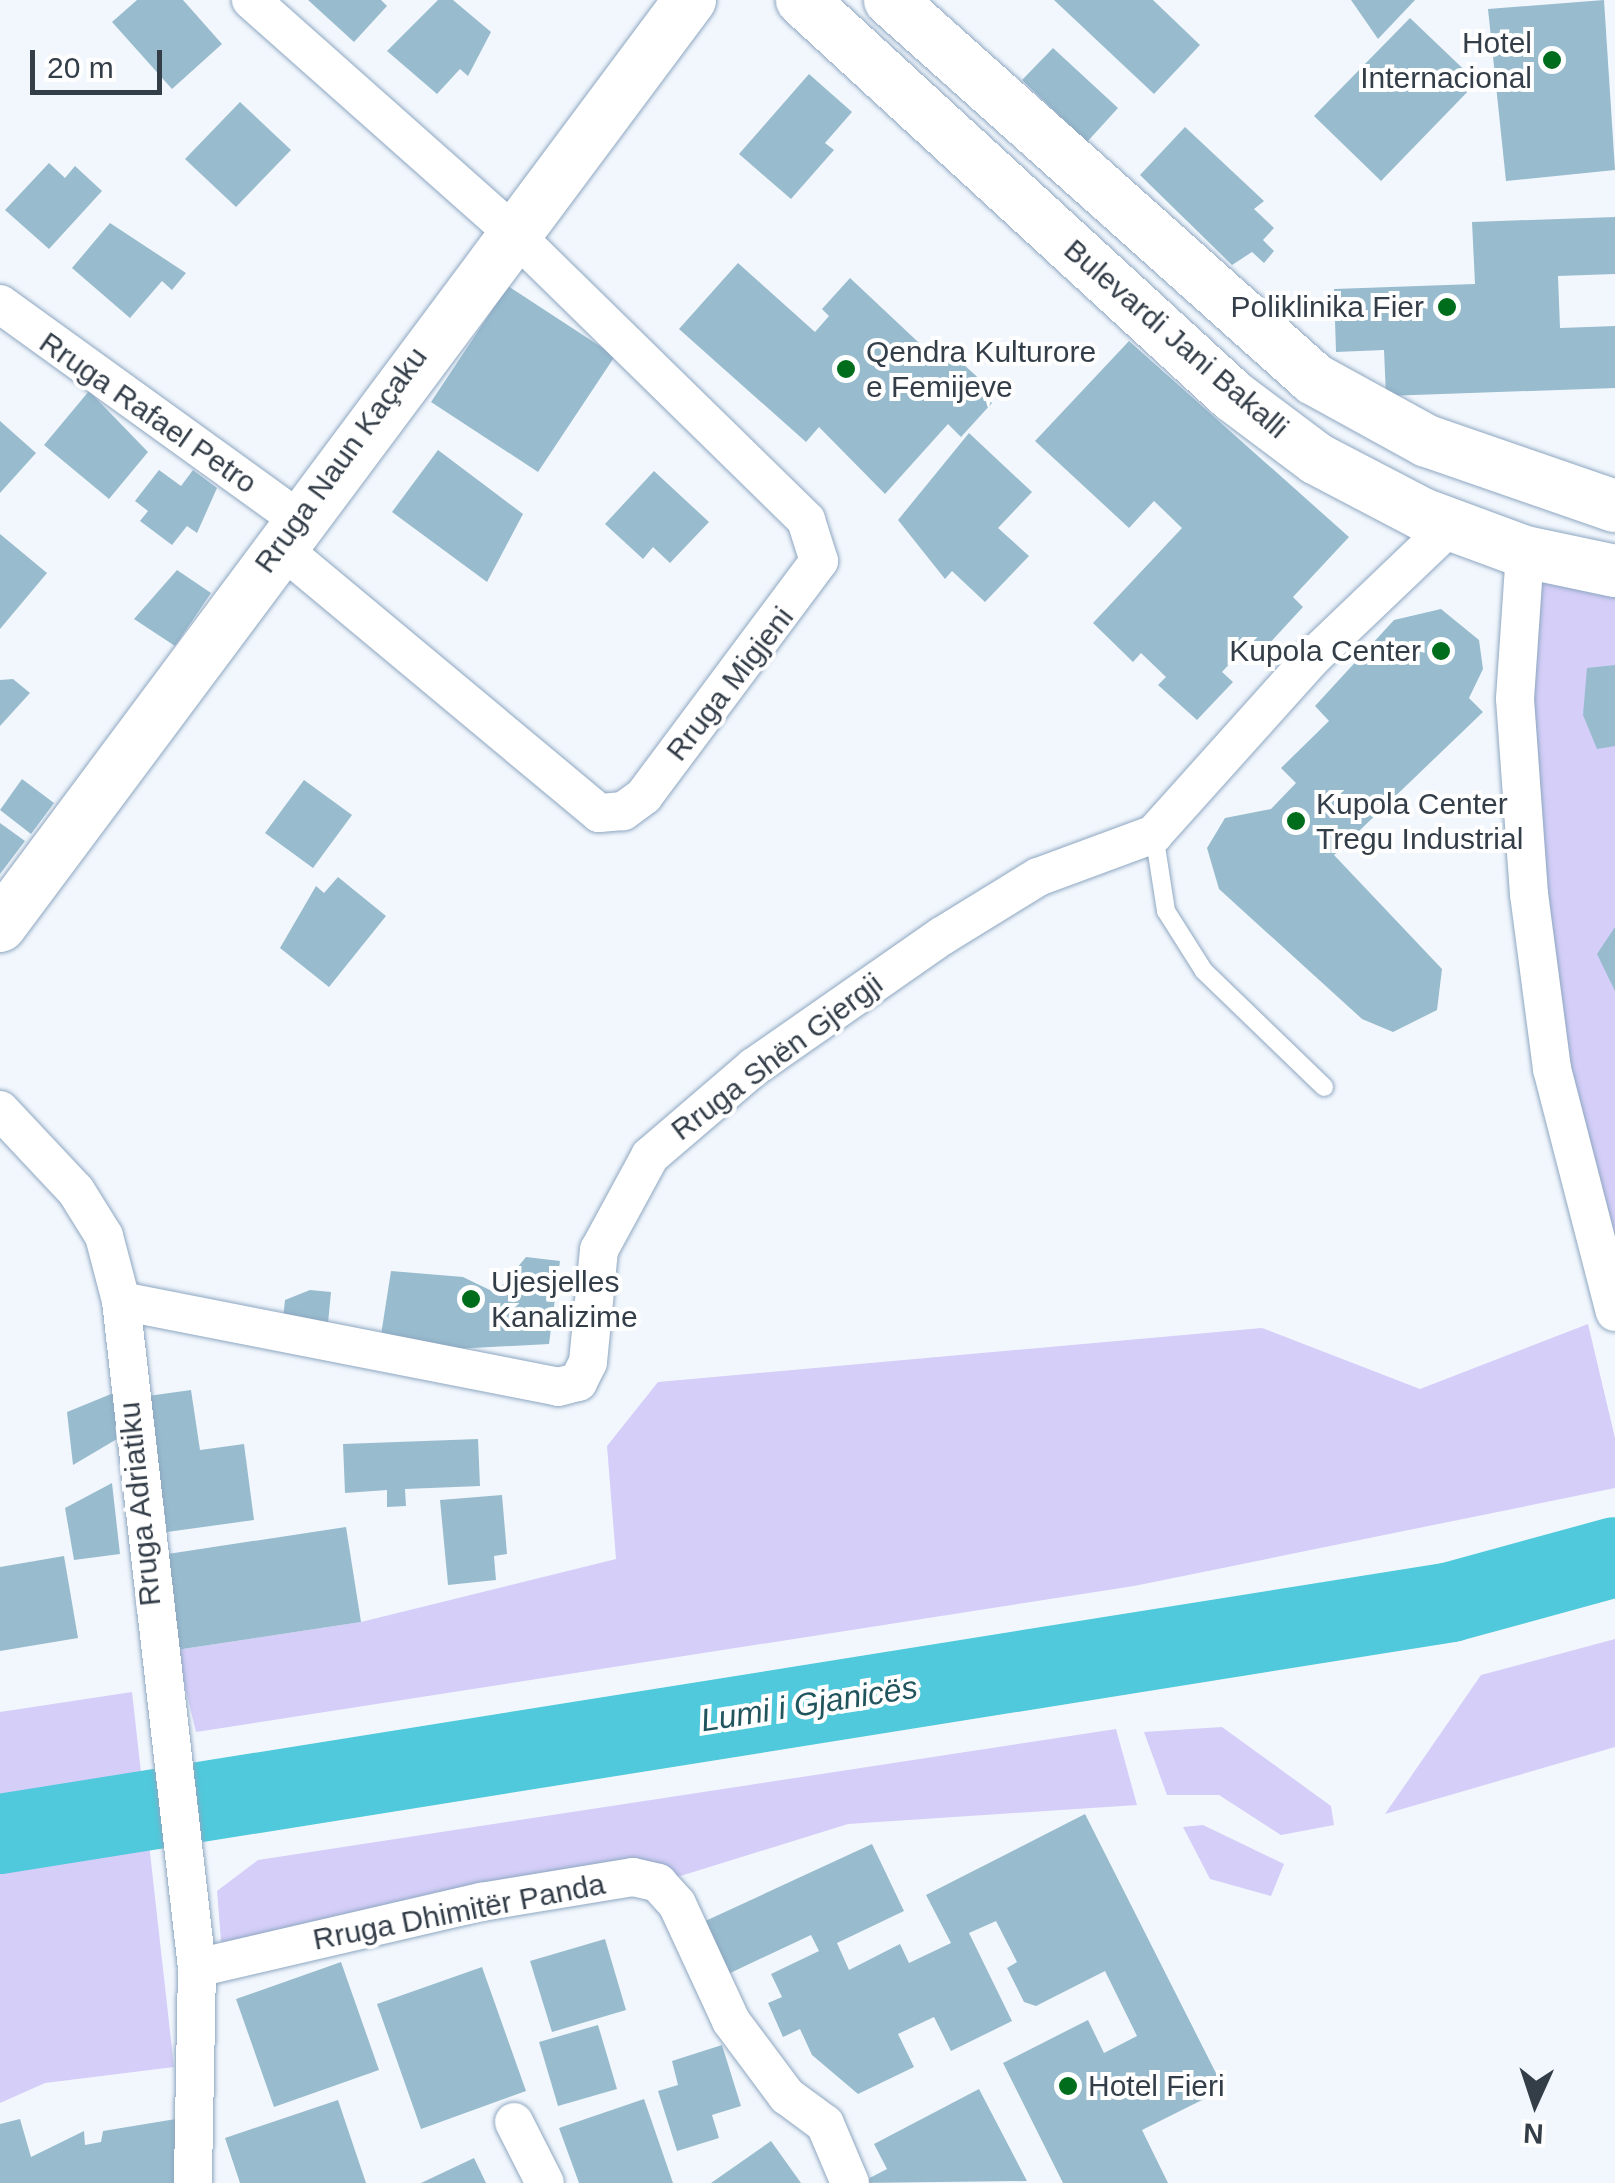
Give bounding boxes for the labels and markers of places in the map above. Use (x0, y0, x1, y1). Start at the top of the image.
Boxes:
place label: Hotel Internacional (1360, 25, 1532, 96)
marker: Hotel Internacional (1541, 49, 1563, 71)
place label: Poliklinika Fier (1231, 289, 1424, 325)
marker: Poliklinika Fier (1434, 294, 1460, 320)
place label: Qendra Kulturore e Femijeve (866, 334, 1096, 404)
marker: Qendra Kulturore e Femijeve (835, 358, 857, 380)
place label: Kupola Center (1229, 633, 1421, 669)
marker: Kupola Center (1430, 640, 1452, 662)
place label: Kupola Center Tregu Industrial (1316, 786, 1523, 856)
marker: Kupola Center Tregu Industrial (1285, 810, 1307, 832)
place label: Ujesjelles Kanalizime (491, 1264, 638, 1334)
marker: Ujesjelles Kanalizime (460, 1288, 482, 1310)
place label: Hotel Fieri (1088, 2068, 1225, 2104)
marker: Hotel Fieri (1057, 2075, 1079, 2097)

